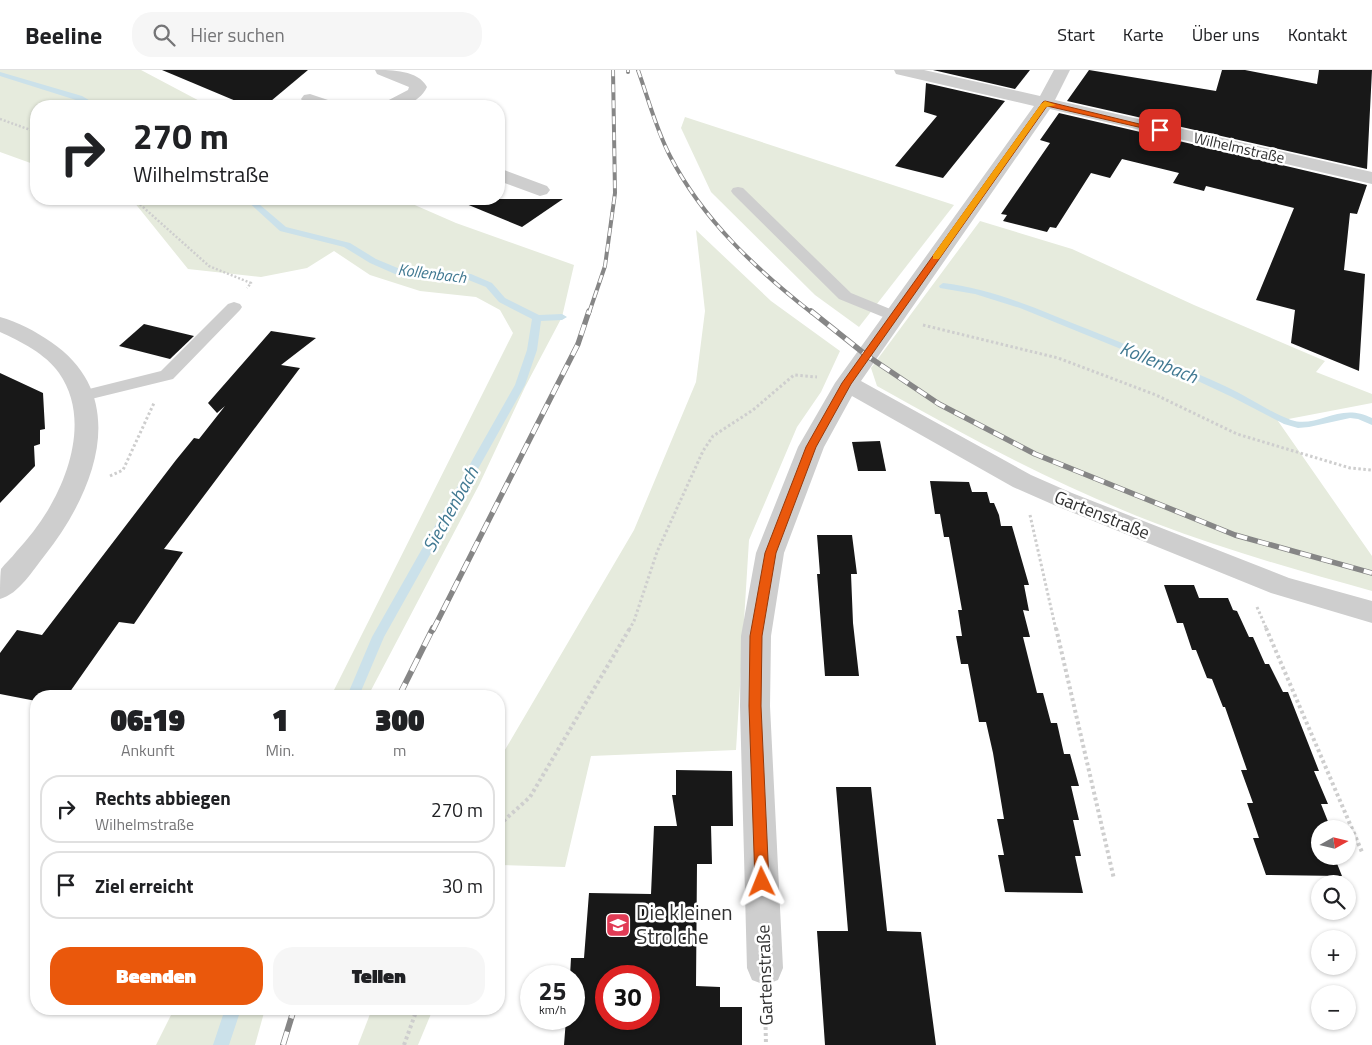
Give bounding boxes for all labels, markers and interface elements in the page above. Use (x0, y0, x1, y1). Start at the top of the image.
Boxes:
search box (132, 12, 482, 57)
text: Beeline (25, 17, 102, 53)
text: Hier suchen (190, 20, 285, 49)
icon: search (150, 21, 178, 49)
text: Start (1057, 21, 1095, 48)
text: Karte (1123, 21, 1164, 48)
text: Über uns (1192, 21, 1260, 48)
text: Kontakt (1288, 21, 1347, 48)
text: 270 m (133, 109, 229, 163)
pin (1139, 109, 1181, 151)
icon: arrive (1146, 116, 1174, 144)
icon: right (50, 120, 115, 185)
street label: Wilhelmstraße (1191, 126, 1287, 169)
text: Wilhelmstraße (133, 157, 269, 191)
water label: Kollenbach (397, 257, 469, 289)
water label: Kollenbach (1116, 333, 1203, 390)
water label: Siechenbach (414, 460, 485, 557)
street label: Gartenstraße (1050, 483, 1154, 546)
text: 06:19 (110, 697, 185, 743)
text: 1 (272, 697, 288, 743)
text: 300 (375, 697, 425, 743)
text: Ankunft (121, 738, 175, 762)
text: Min. (266, 738, 295, 762)
text: m (393, 738, 406, 762)
text: Rechts abbiegen (95, 783, 231, 812)
icon: right (52, 795, 80, 823)
text: 270 m (431, 795, 483, 824)
text: Wilhelmstraße (95, 812, 194, 836)
north arrow (1311, 820, 1356, 865)
map controls (1311, 820, 1356, 1030)
position arrow (735, 855, 787, 907)
icon: arrive (52, 871, 80, 899)
text: Ziel erreicht (95, 871, 193, 900)
text: 30 m (442, 871, 483, 900)
button: search (1311, 875, 1356, 920)
place label: Die kleinen Strolche (636, 896, 733, 952)
school or university icon: Die kleinen Strolche (605, 912, 631, 938)
street label: Gartenstraße (749, 924, 780, 1026)
button: + (1311, 930, 1356, 975)
button: Beenden (50, 947, 263, 1005)
button: Teilen (273, 947, 485, 1005)
speed limit sign: 30 (595, 965, 660, 1030)
text: 25 (538, 972, 567, 1010)
button: − (1311, 985, 1356, 1030)
text: km/h (539, 1000, 566, 1019)

